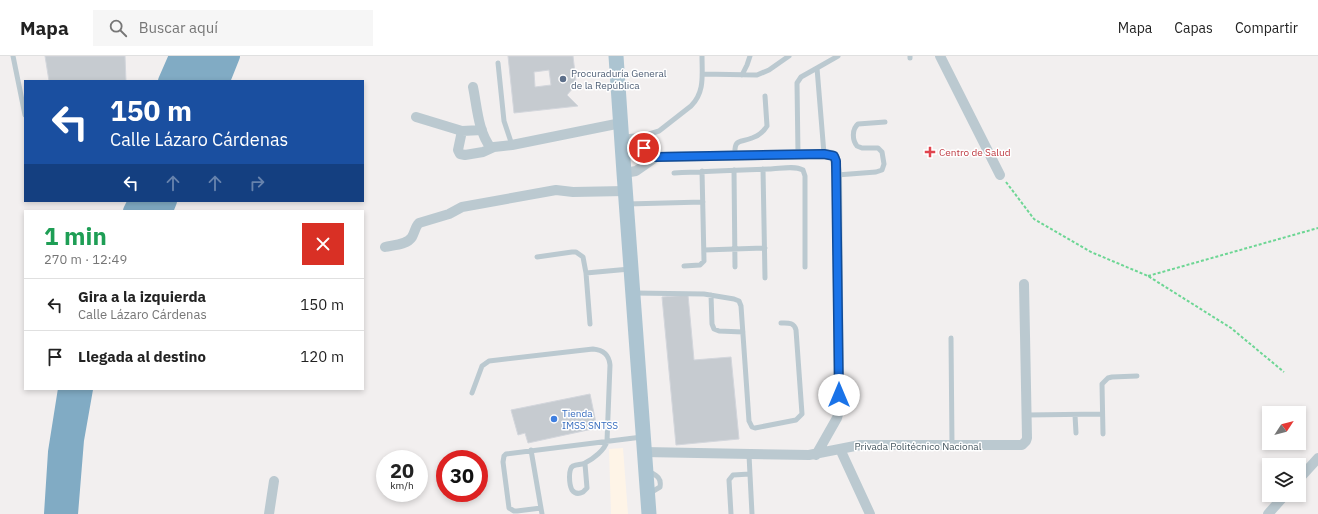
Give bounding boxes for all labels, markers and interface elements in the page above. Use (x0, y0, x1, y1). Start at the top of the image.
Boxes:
search box (93, 10, 373, 46)
text: Mapa (20, 16, 69, 40)
icon: search (107, 17, 129, 39)
text: Buscar aquí (139, 18, 218, 37)
text: Mapa (1118, 19, 1152, 37)
text: Capas (1174, 19, 1213, 37)
text: Compartir (1235, 19, 1298, 37)
place label: Procuraduría General de la República (571, 67, 667, 92)
marker: Procuraduría General de la República (558, 74, 568, 84)
text: 150 m (110, 92, 192, 129)
icon: left (44, 96, 96, 148)
text: Calle Lázaro Cárdenas (110, 128, 288, 151)
pin (627, 131, 661, 165)
icon: arrive (633, 137, 655, 159)
marker: Centro de Salud (924, 146, 936, 158)
place label: Centro de Salud (939, 146, 1010, 159)
icon: left (120, 172, 142, 194)
icon: ahead (162, 172, 184, 194)
icon: ahead (204, 172, 226, 194)
icon: right (246, 172, 268, 194)
text: 1 min (44, 220, 107, 252)
button: close (302, 223, 344, 265)
text: 270 m · 12:49 (44, 251, 127, 268)
text: Gira a la izquierda (78, 287, 206, 306)
icon: left (44, 294, 66, 316)
text: 150 m (300, 295, 344, 314)
text: Calle Lázaro Cárdenas (78, 306, 207, 323)
icon: arrive (44, 346, 66, 368)
text: Llegada al destino (78, 347, 206, 366)
text: 120 m (300, 347, 344, 366)
position arrow (818, 374, 860, 416)
north arrow (1262, 406, 1306, 450)
map controls (1262, 406, 1306, 502)
place label: Tienda IMSS SNTSS (562, 407, 618, 432)
marker: Tienda IMSS SNTSS (549, 414, 559, 424)
street label: Privada Politécnico Nacional (855, 440, 982, 453)
speed limit sign: 30 (436, 450, 488, 502)
text: 20 (390, 457, 414, 484)
button: layers (1262, 458, 1306, 502)
text: km/h (390, 479, 414, 492)

